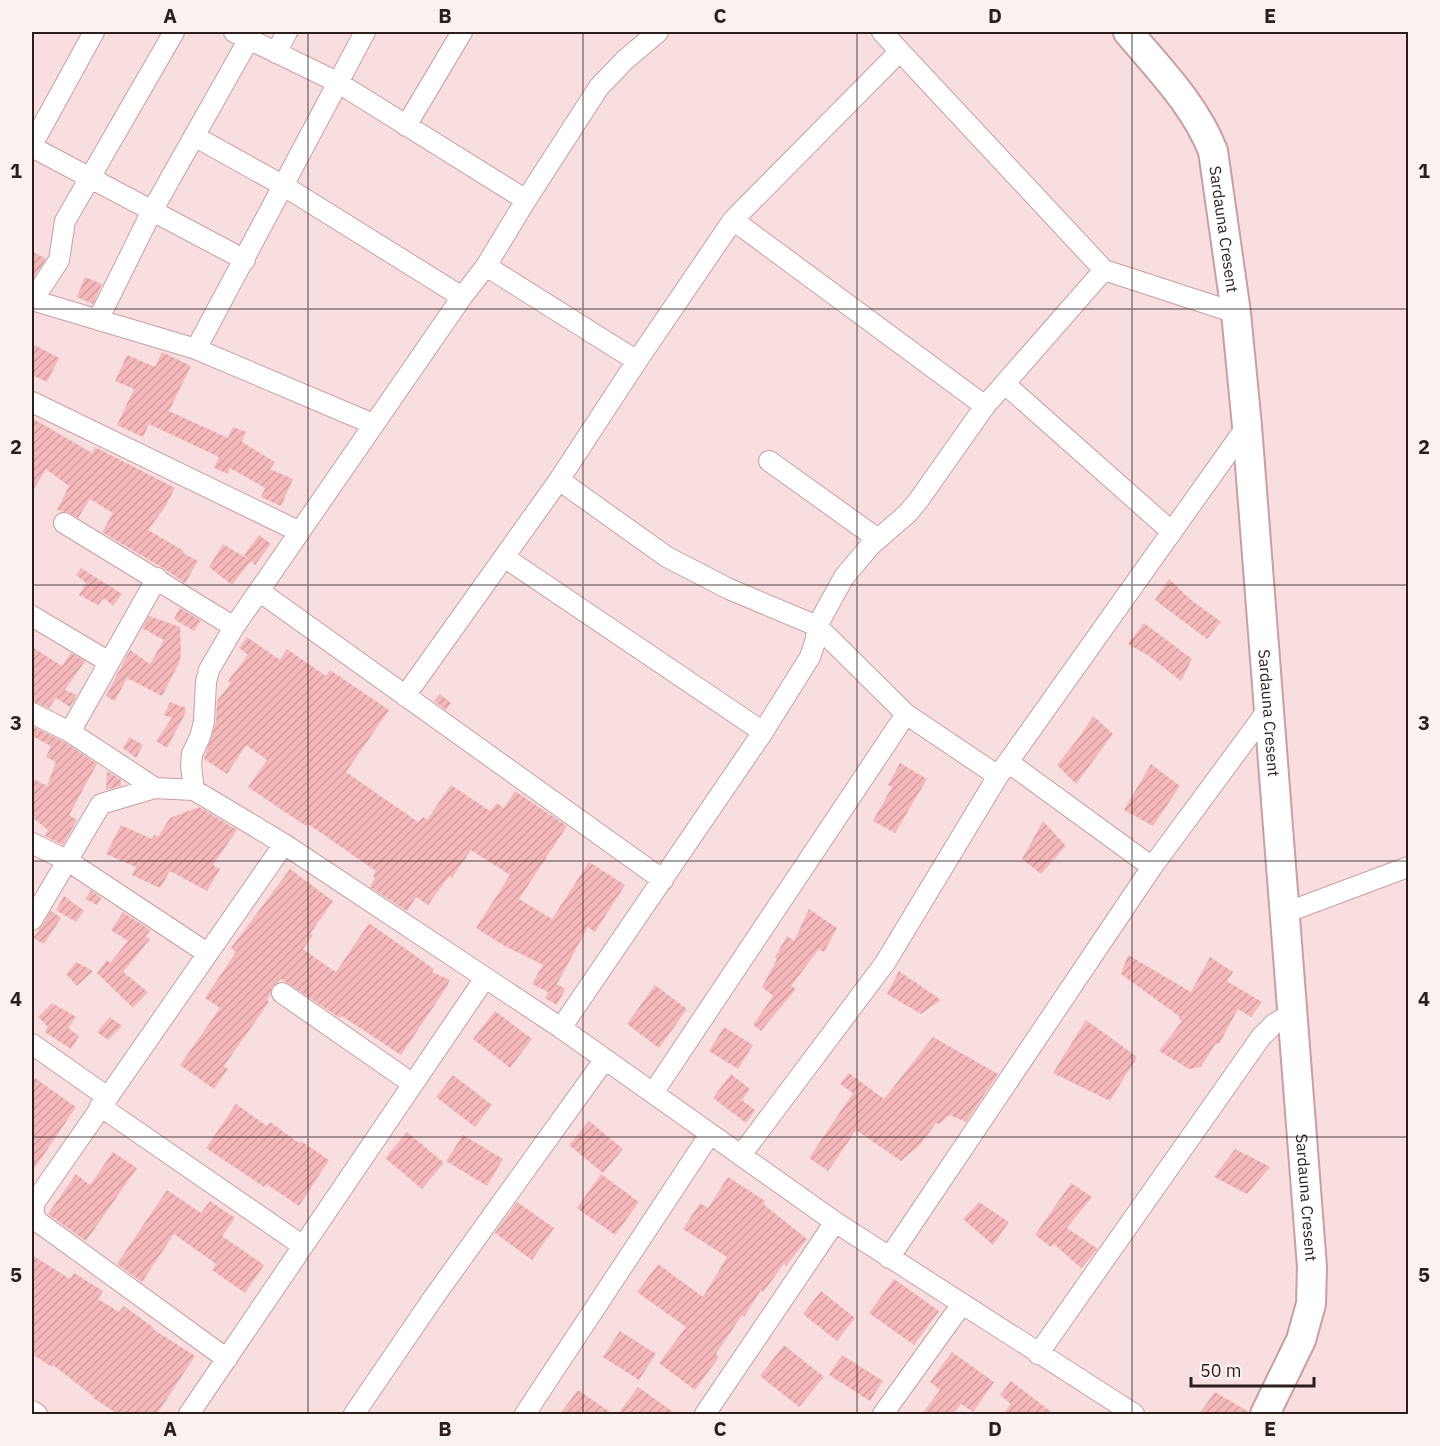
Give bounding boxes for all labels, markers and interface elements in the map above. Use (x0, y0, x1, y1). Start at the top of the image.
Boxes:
text: A (163, 2, 177, 29)
text: B (438, 2, 452, 29)
text: C (713, 2, 727, 29)
text: D (988, 2, 1002, 29)
text: E (1264, 2, 1276, 29)
text: 1 (10, 157, 22, 184)
text: 1 (1418, 157, 1430, 184)
street label: Sardauna Cresent (1205, 165, 1243, 294)
text: 2 (10, 433, 22, 460)
text: 2 (1418, 433, 1430, 460)
street label: Sardauna Cresent (1254, 649, 1284, 778)
text: 3 (10, 709, 22, 736)
text: 3 (1418, 709, 1430, 736)
text: 4 (10, 985, 22, 1012)
text: 4 (1418, 985, 1430, 1012)
street label: Sardauna Cresent (1292, 1133, 1322, 1262)
text: 5 (10, 1261, 22, 1288)
text: 5 (1418, 1261, 1430, 1288)
scale bar (1191, 1350, 1314, 1388)
text: 50 m (1200, 1359, 1242, 1382)
text: A (163, 1415, 177, 1442)
text: B (438, 1415, 452, 1442)
text: C (713, 1415, 727, 1442)
text: D (988, 1415, 1002, 1442)
text: E (1264, 1415, 1276, 1442)

